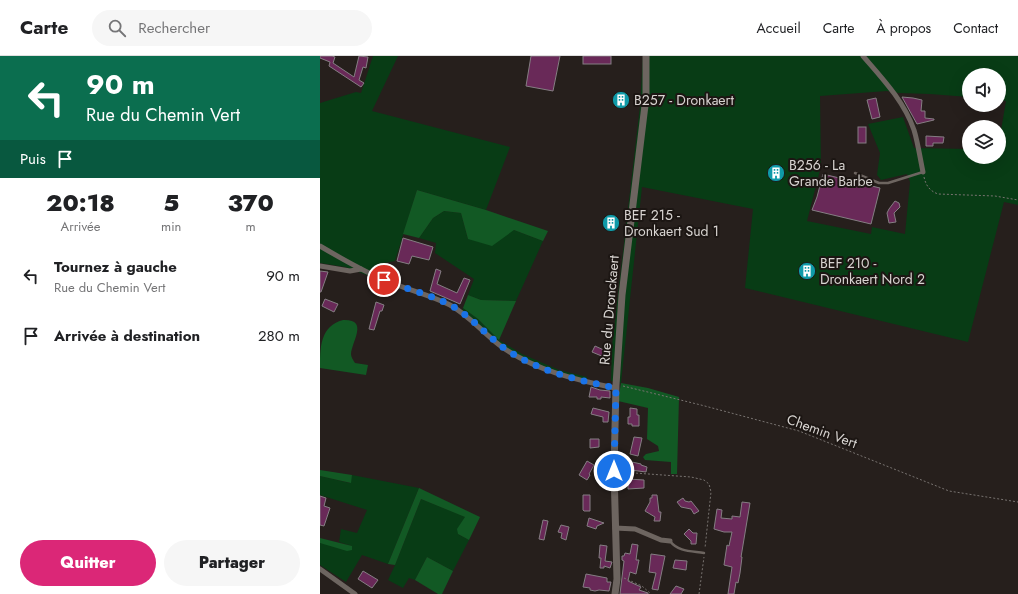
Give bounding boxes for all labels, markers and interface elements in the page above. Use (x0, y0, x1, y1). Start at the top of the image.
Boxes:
search box (92, 10, 372, 46)
text: Carte (20, 14, 68, 41)
icon: search (106, 17, 128, 39)
text: Rechercher (138, 17, 210, 39)
text: Accueil (757, 18, 801, 38)
text: Carte (823, 18, 854, 38)
text: À propos (876, 18, 931, 38)
text: Contact (953, 18, 998, 38)
text: 90 m (86, 64, 155, 105)
map controls (962, 68, 1006, 164)
button: sound (962, 68, 1006, 112)
icon: left (20, 72, 72, 124)
building icon: B257 - Dronkaert (611, 90, 631, 110)
place label: B257 - Dronkaert (634, 90, 734, 110)
text: Rue du Chemin Vert (86, 102, 240, 128)
button: layers (962, 120, 1006, 164)
text: Puis (20, 148, 46, 170)
icon: arrive (54, 148, 76, 170)
place label: B256 - La Grande Barbe (789, 155, 873, 191)
building icon: B256 - La Grande Barbe (766, 163, 786, 183)
text: 20:18 (46, 185, 115, 220)
text: 5 (163, 185, 179, 220)
text: 370 (227, 185, 274, 220)
place label: BEF 215 - Dronkaert Sud 1 (624, 205, 719, 241)
building icon: BEF 215 - Dronkaert Sud 1 (601, 213, 621, 233)
text: Arrivée (61, 217, 100, 236)
text: min (161, 217, 181, 236)
text: m (246, 217, 256, 236)
place label: BEF 210 - Dronkaert Nord 2 (820, 253, 925, 289)
street label: Rue du Dronckaert (594, 254, 624, 366)
text: Tournez à gauche (54, 256, 177, 278)
building icon: BEF 210 - Dronkaert Nord 2 (797, 261, 817, 281)
pin (367, 263, 401, 297)
icon: left (20, 265, 42, 287)
text: 90 m (266, 265, 300, 287)
icon: arrive (373, 269, 395, 291)
text: Rue du Chemin Vert (54, 278, 165, 297)
icon: arrive (20, 325, 42, 347)
text: Arrivée à destination (54, 325, 200, 347)
text: 280 m (258, 325, 300, 347)
street label: Chemin Vert (784, 409, 861, 453)
position arrow (593, 450, 635, 492)
button: Quitter (20, 540, 156, 586)
button: Partager (164, 540, 300, 586)

